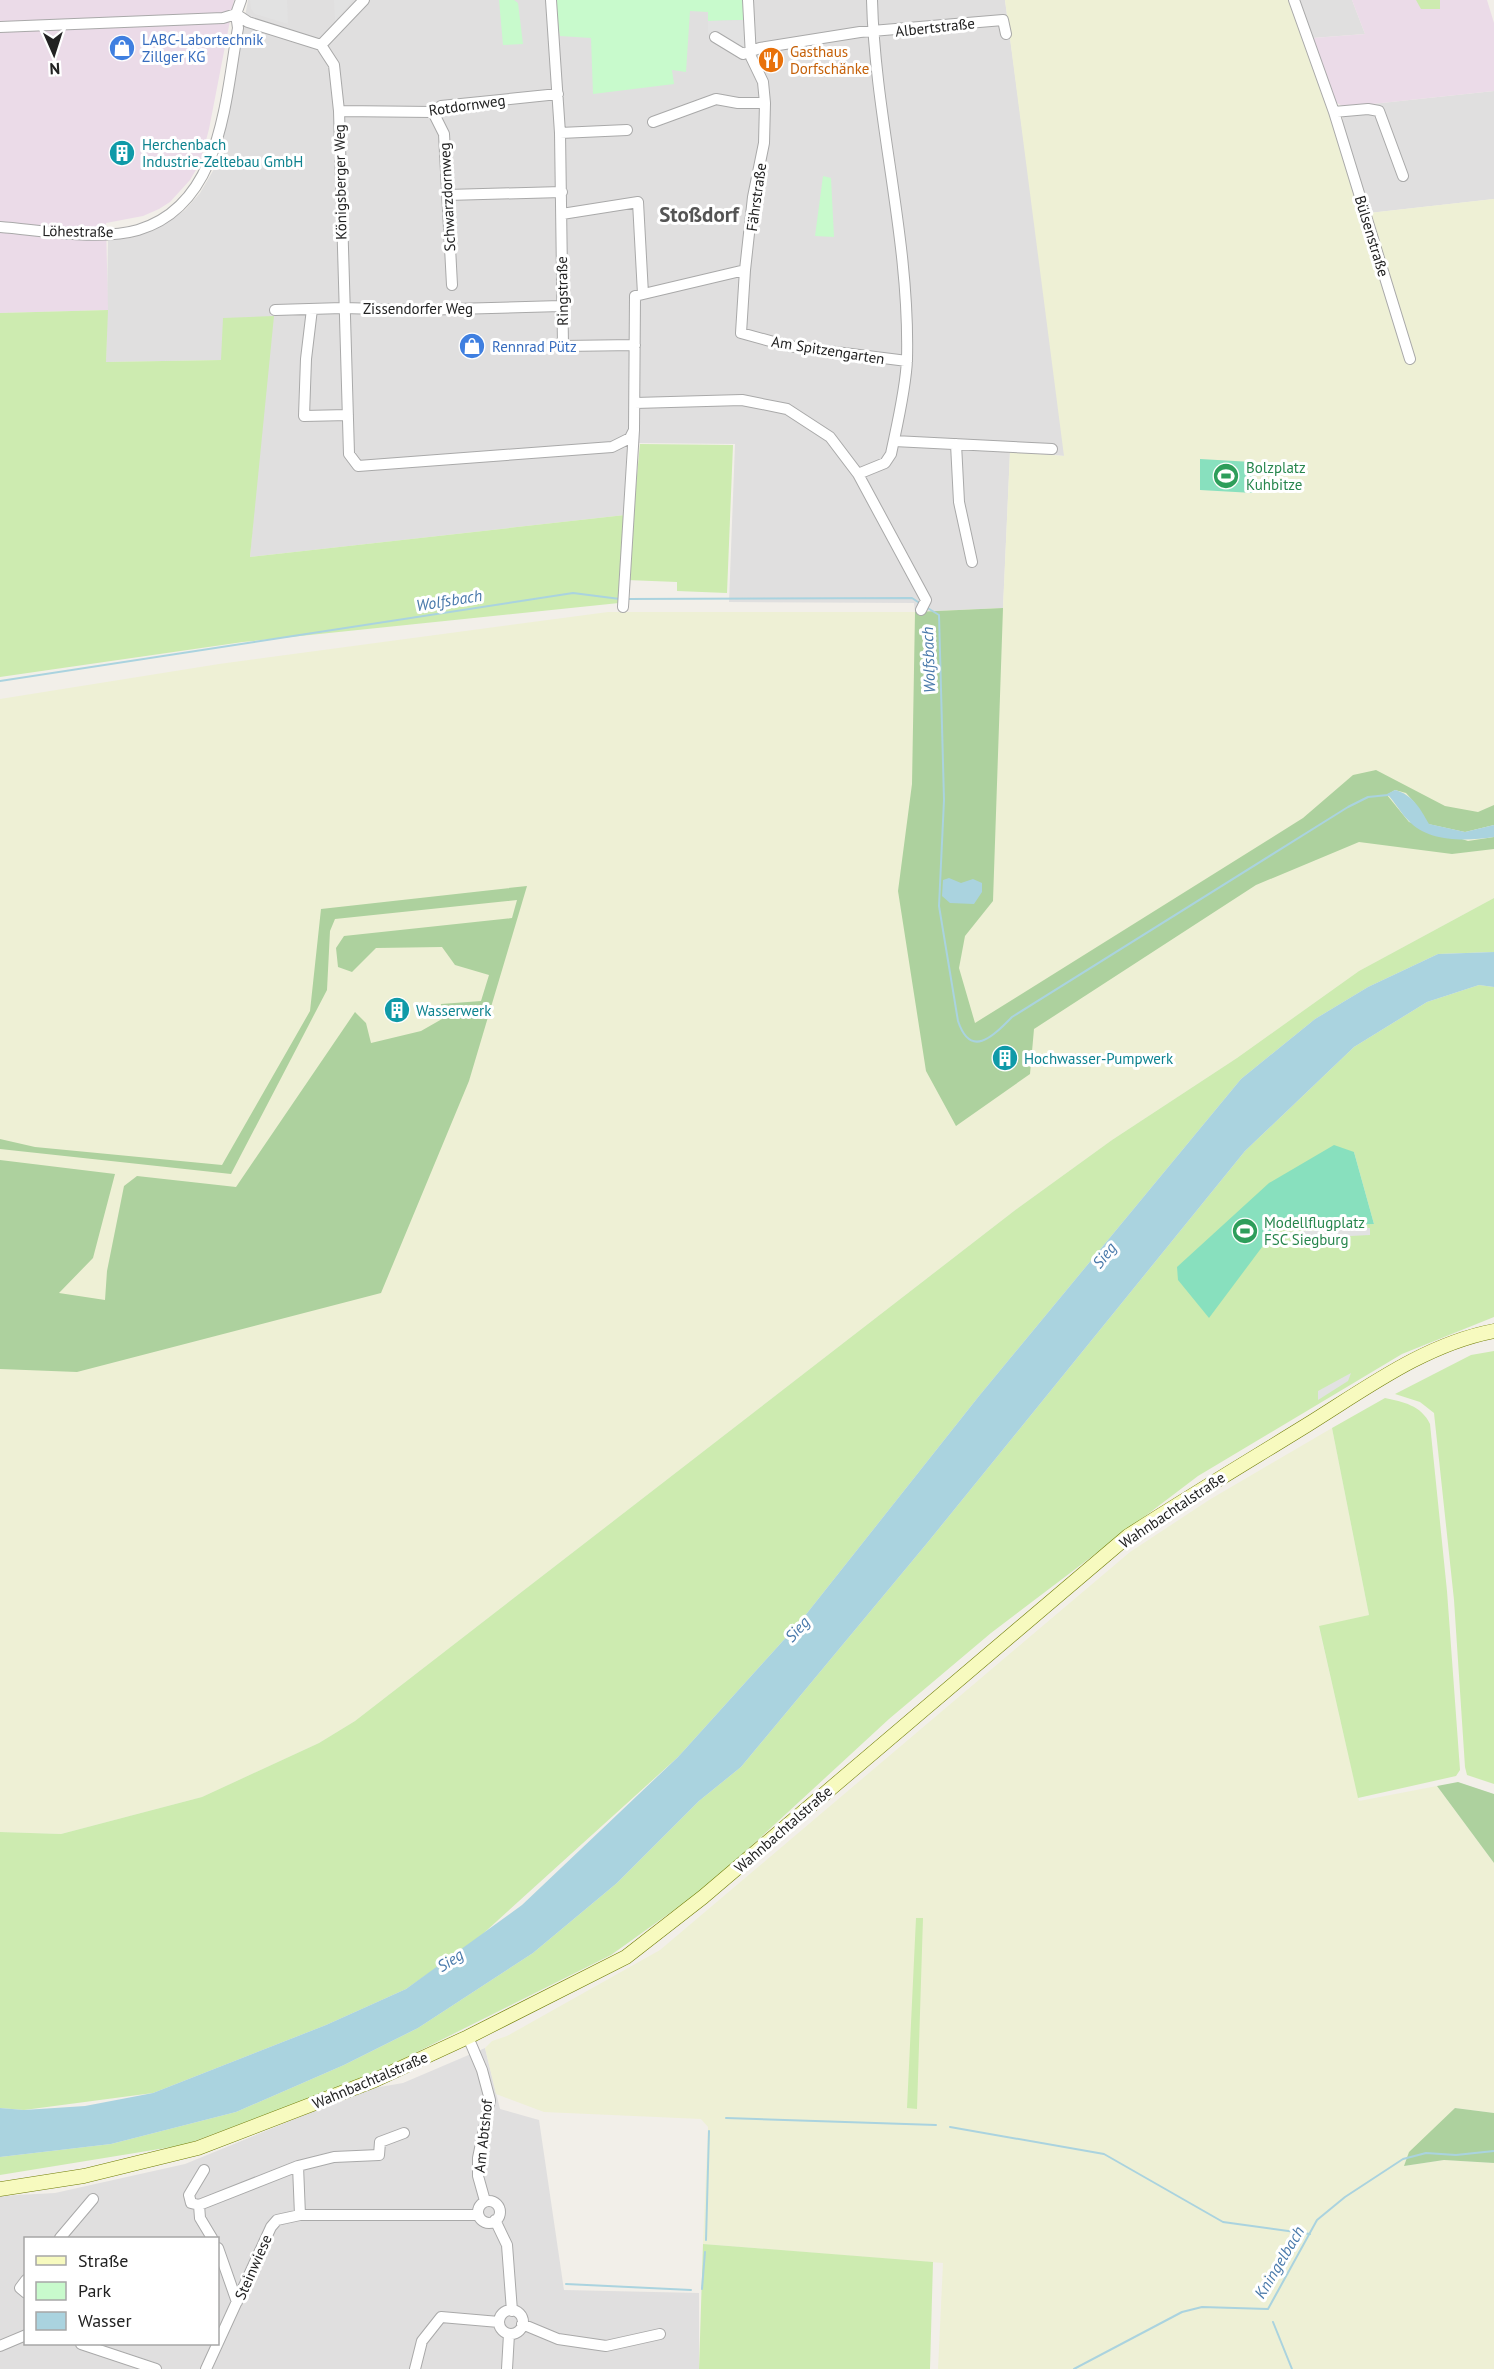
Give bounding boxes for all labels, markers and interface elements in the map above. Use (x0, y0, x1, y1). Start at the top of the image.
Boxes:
street label: Albertstraße (894, 13, 976, 41)
north arrow (24, 24, 84, 84)
place label: LABC-Labortechnik Zillger KG (142, 30, 264, 66)
shop icon: LABC-Labortechnik Zillger KG (107, 33, 137, 63)
place label: Gasthaus Dorfschänke (790, 42, 869, 78)
restaurant icon: Gasthaus Dorfschänke (756, 45, 786, 75)
text: N (49, 59, 61, 79)
street label: Rotdornweg (427, 90, 507, 120)
street label: Königsberger Weg (329, 124, 351, 240)
place label: Herchenbach Industrie-Zeltebau GmbH (142, 135, 303, 171)
building icon: Herchenbach Industrie-Zeltebau GmbH (107, 138, 137, 168)
street label: Schwarzdornweg (435, 142, 459, 252)
street label: Fährstraße (742, 162, 770, 232)
street label: Bülsenstraße (1351, 193, 1393, 279)
district label: Stoßdorf (659, 201, 740, 228)
street label: Löhestraße (42, 221, 114, 241)
street label: Ringstraße (552, 256, 572, 326)
street label: Zissendorfer Weg (363, 299, 473, 318)
shop icon: Rennrad Pütz (457, 331, 487, 361)
street label: Am Spitzengarten (770, 332, 886, 368)
place label: Rennrad Pütz (492, 337, 577, 356)
place label: Bolzplatz Kuhbitze (1246, 458, 1306, 494)
sports icon: Bolzplatz Kuhbitze (1211, 461, 1241, 491)
water label: Wolfsbach (415, 585, 483, 615)
water label: Wolfsbach (917, 626, 939, 694)
building icon: Wasserwerk (382, 995, 412, 1025)
place label: Wasserwerk (416, 1001, 492, 1020)
building icon: Hochwasser-Pumpwerk (990, 1043, 1020, 1073)
place label: Hochwasser-Pumpwerk (1024, 1049, 1174, 1068)
place label: Modellflugplatz FSC Siegburg (1264, 1213, 1365, 1249)
sports icon: Modellflugplatz FSC Siegburg (1230, 1216, 1260, 1246)
water label: Sieg (1088, 1238, 1120, 1272)
street label: Wahnbachtalstraße (1115, 1468, 1229, 1552)
water label: Sieg (780, 1612, 814, 1646)
street label: Wahnbachtalstraße (730, 1781, 836, 1877)
water label: Sieg (433, 1944, 467, 1976)
street label: Wahnbachtalstraße (309, 2047, 431, 2113)
street label: Am Abtshof (470, 2097, 496, 2174)
water label: Kningelbach (1250, 2222, 1308, 2302)
street label: Steinwiese (230, 2231, 276, 2303)
legend (24, 2237, 219, 2345)
text: Straße (78, 2249, 129, 2272)
text: Park (78, 2279, 111, 2302)
text: Wasser (78, 2309, 132, 2332)

